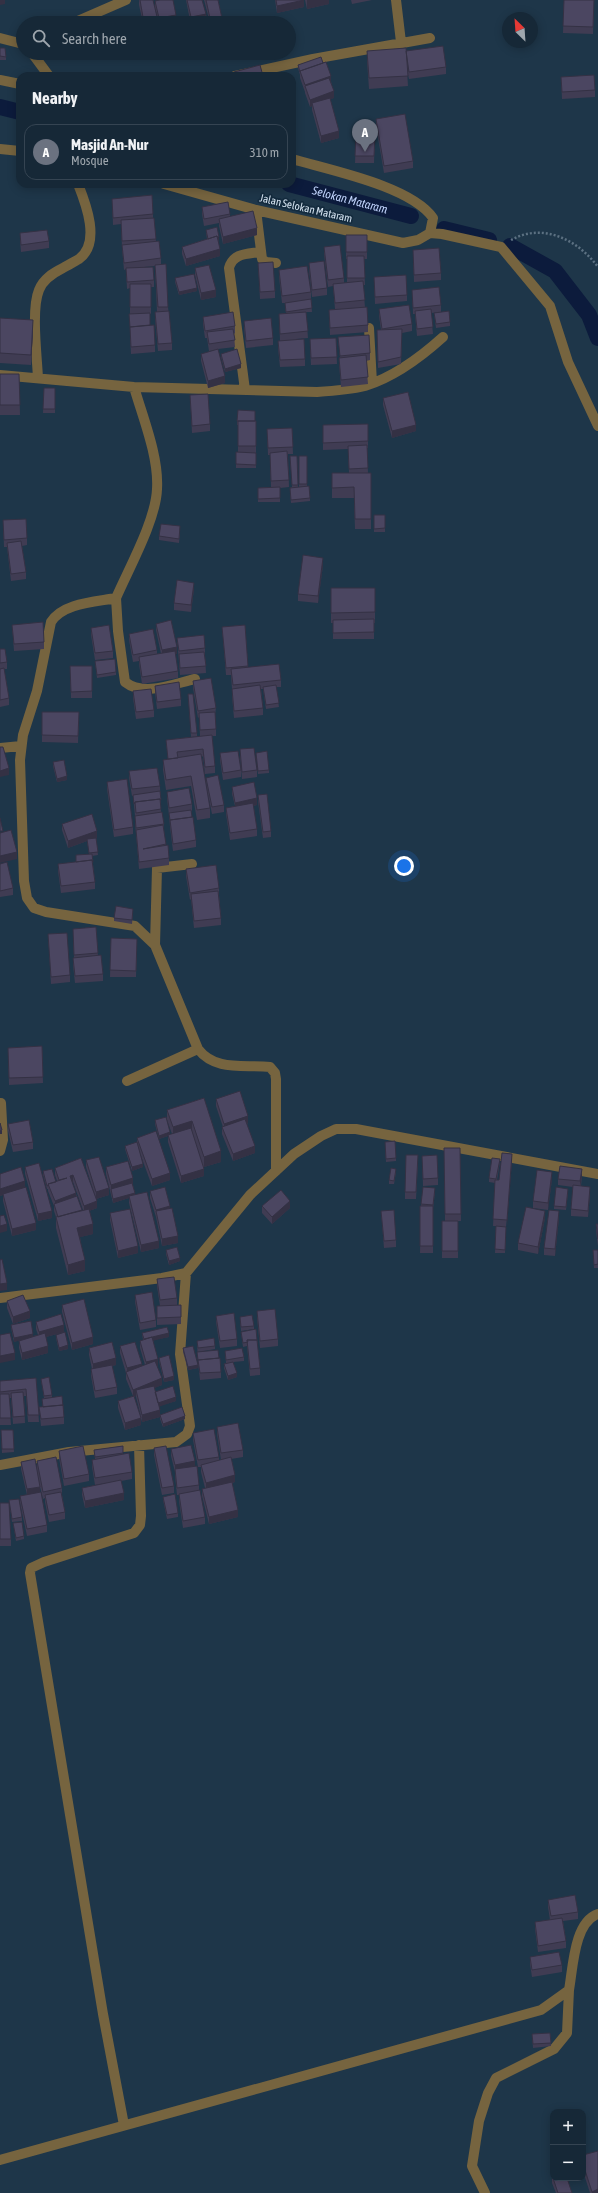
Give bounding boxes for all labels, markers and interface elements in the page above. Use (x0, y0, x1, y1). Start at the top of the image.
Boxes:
north arrow (502, 12, 538, 48)
search box (16, 16, 296, 60)
icon: search (30, 27, 52, 49)
text: Search here (62, 30, 127, 47)
text: Nearby (32, 88, 78, 108)
pin: A (352, 119, 378, 152)
text: Masjid An-Nur (71, 136, 148, 153)
text: A (43, 145, 49, 160)
text: 310 m (250, 145, 279, 160)
text: Mosque (71, 153, 109, 168)
water label: Selokan Mataram (310, 183, 389, 217)
street label: Jalan Selokan Mataram (258, 191, 354, 225)
your location (394, 856, 414, 876)
map controls (550, 2109, 586, 2181)
button: + (550, 2109, 586, 2145)
button: − (550, 2145, 586, 2181)

